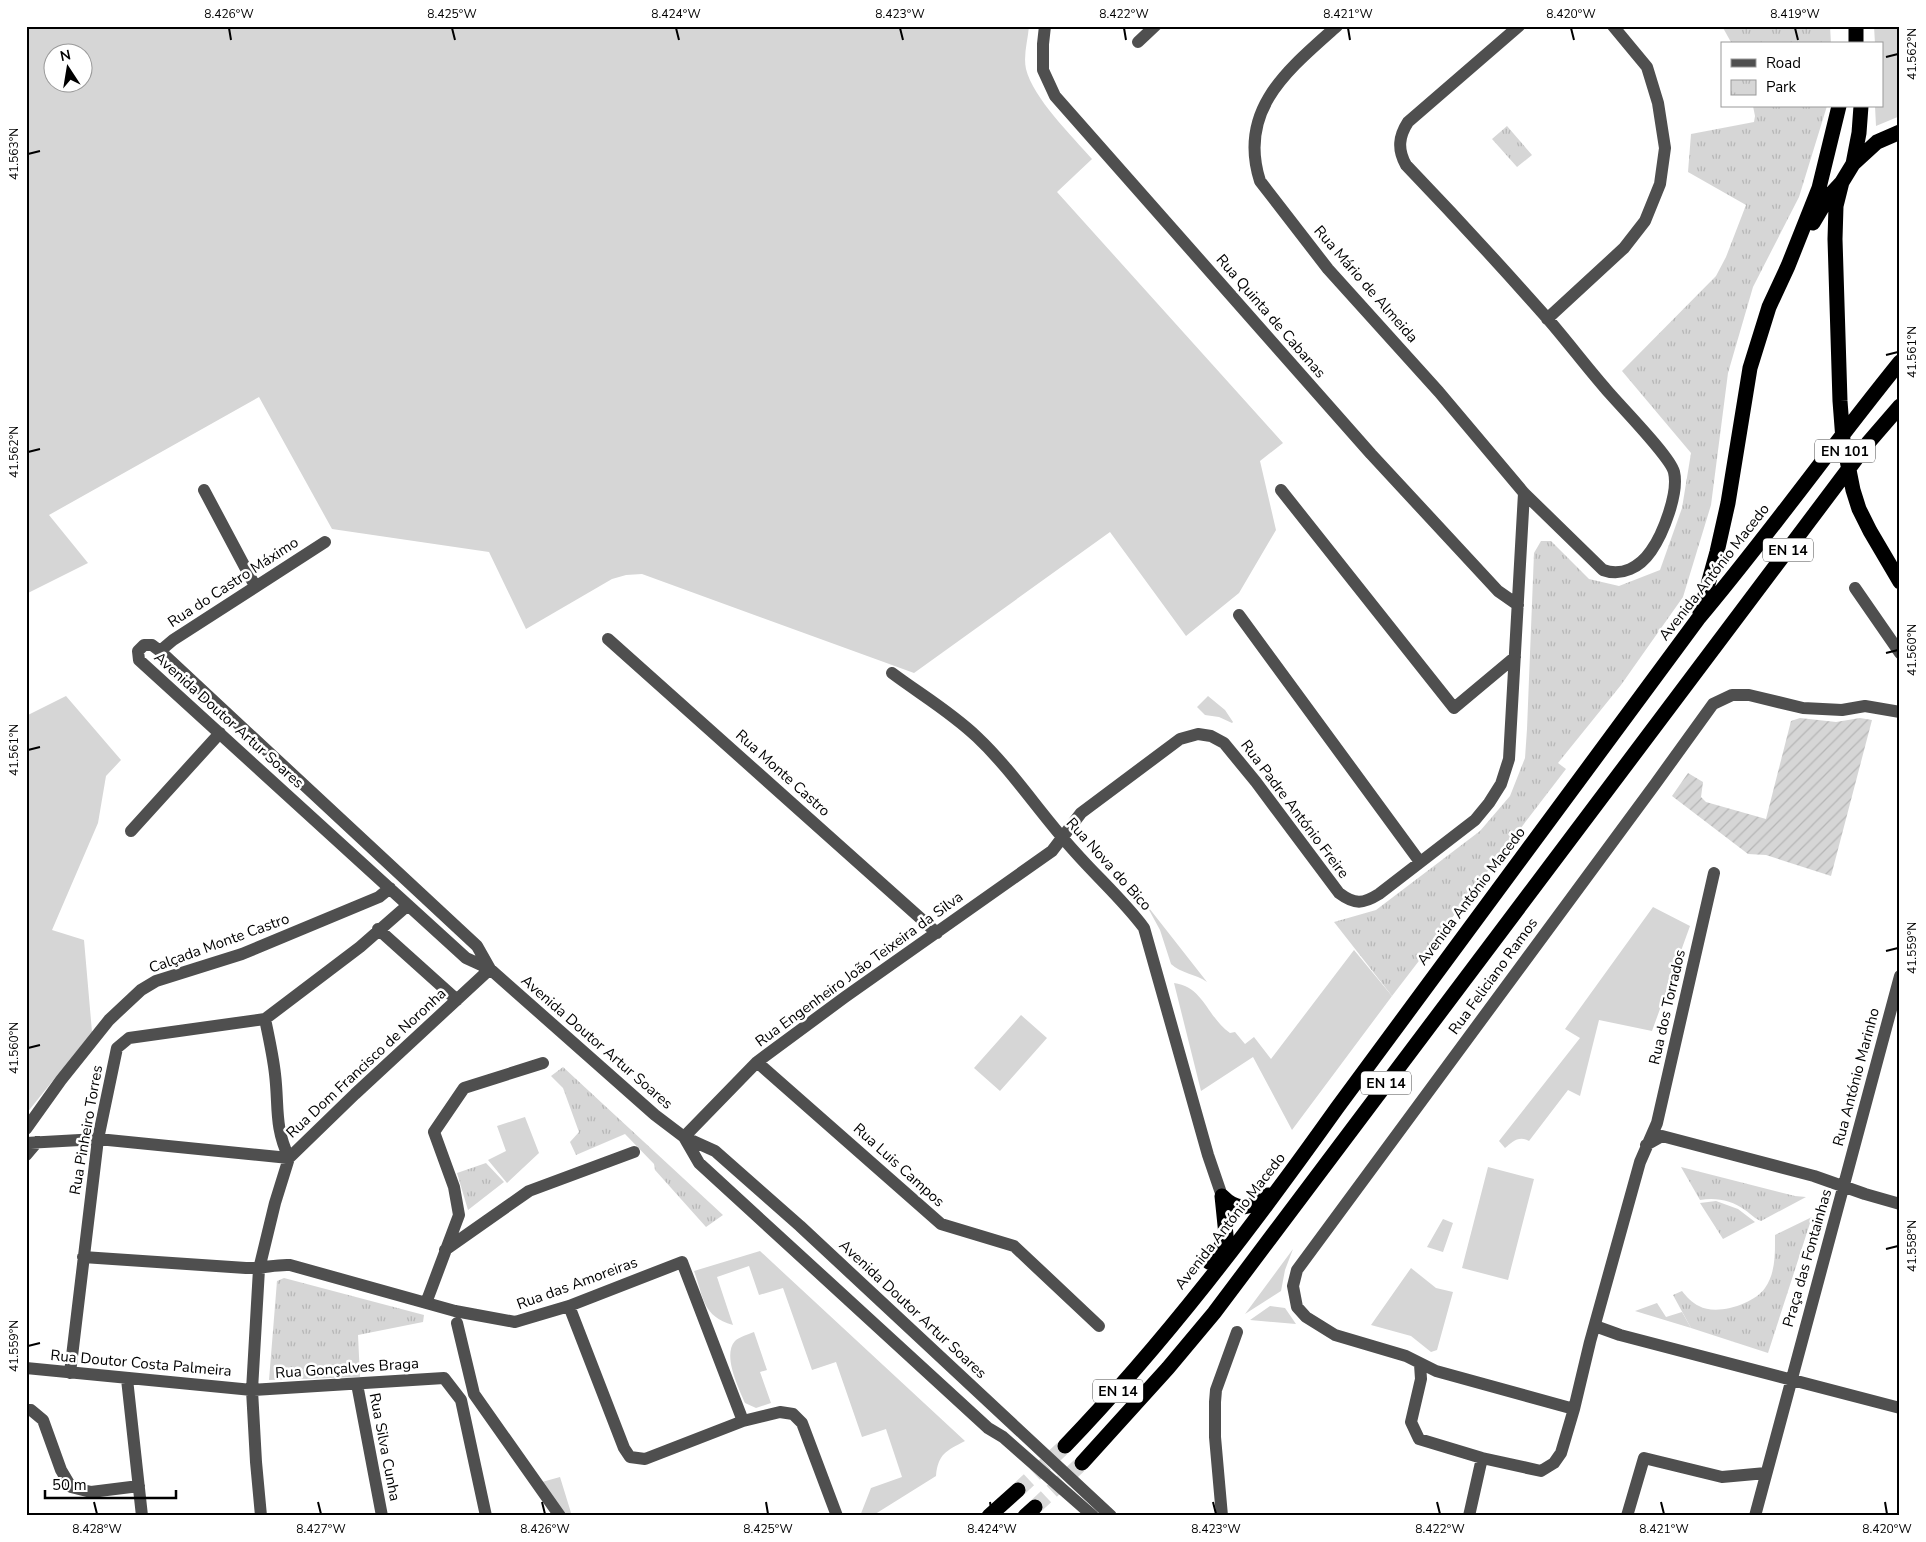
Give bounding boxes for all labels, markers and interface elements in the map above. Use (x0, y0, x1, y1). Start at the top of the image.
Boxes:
text: 8.426°W (204, 6, 254, 22)
text: 8.425°W (427, 6, 477, 22)
text: 8.424°W (651, 6, 701, 22)
text: 8.423°W (875, 6, 925, 22)
text: 8.422°W (1099, 6, 1149, 22)
text: 8.421°W (1323, 6, 1373, 22)
text: 8.420°W (1546, 6, 1596, 22)
text: 8.419°W (1770, 6, 1820, 22)
text: 41.562°N (1904, 28, 1920, 80)
north arrow (42, 42, 92, 92)
legend (1721, 42, 1884, 108)
text: N (58, 45, 73, 66)
text: Road (1766, 53, 1801, 73)
text: Park (1766, 77, 1796, 97)
text: 41.563°N (6, 128, 22, 180)
street label: Rua Mário de Almeida (1310, 221, 1422, 347)
street label: Rua Quinta de Cabanas (1212, 250, 1330, 382)
text: 41.561°N (1904, 326, 1920, 378)
text: 41.562°N (6, 426, 22, 478)
road number: EN 101 (1815, 440, 1875, 462)
street label: Avenida António Macedo (1654, 499, 1774, 645)
street label: Rua do Castro Máximo (164, 532, 302, 632)
road number: EN 14 (1763, 538, 1813, 562)
text: 41.560°N (1904, 624, 1920, 676)
street label: Avenida Doutor Artur Soares (150, 647, 308, 793)
text: 41.561°N (6, 724, 22, 776)
street label: Rua Monte Castro (731, 725, 835, 821)
street label: Rua Padre António Freire (1236, 736, 1354, 882)
street label: Rua Nova do Bico (1062, 813, 1156, 915)
street label: Avenida António Macedo (1412, 823, 1530, 969)
street label: Rua Engenheiro João Teixeira da Silva (751, 887, 967, 1051)
street label: Calçada Monte Castro (146, 908, 292, 978)
street label: Rua Feliciano Ramos (1444, 914, 1542, 1038)
text: 41.559°N (1904, 922, 1920, 974)
street label: Rua dos Torrados (1644, 947, 1690, 1067)
street label: Avenida Doutor Artur Soares (517, 971, 677, 1113)
street label: Rua Dom Francisco de Noronha (282, 984, 450, 1142)
street label: Rua António Marinho (1828, 1006, 1884, 1148)
text: 41.560°N (6, 1022, 22, 1074)
street label: Rua Pinheiro Torres (65, 1064, 107, 1196)
road number: EN 14 (1361, 1072, 1411, 1094)
street label: Rua Luis Campos (849, 1119, 949, 1211)
street label: Avenida António Macedo (1170, 1148, 1290, 1294)
street label: Praça das Fontainhas (1778, 1187, 1836, 1329)
text: 41.558°N (1904, 1220, 1920, 1272)
street label: Avenida Doutor Artur Soares (835, 1235, 991, 1383)
street label: Rua das Amoreiras (514, 1252, 640, 1314)
text: 41.559°N (6, 1320, 22, 1372)
street label: Rua Doutor Costa Palmeira (49, 1345, 233, 1381)
street label: Rua Gonçalves Braga (275, 1353, 419, 1383)
road number: EN 14 (1093, 1380, 1143, 1402)
street label: Rua Silva Cunha (365, 1391, 405, 1503)
scale bar (45, 1467, 176, 1499)
text: 50 m (52, 1475, 87, 1495)
text: 8.428°W (72, 1521, 122, 1537)
text: 8.427°W (296, 1521, 346, 1537)
text: 8.426°W (520, 1521, 570, 1537)
text: 8.425°W (743, 1521, 793, 1537)
text: 8.424°W (967, 1521, 1017, 1537)
text: 8.423°W (1191, 1521, 1241, 1537)
text: 8.422°W (1415, 1521, 1465, 1537)
text: 8.421°W (1639, 1521, 1689, 1537)
text: 8.420°W (1862, 1521, 1912, 1537)

